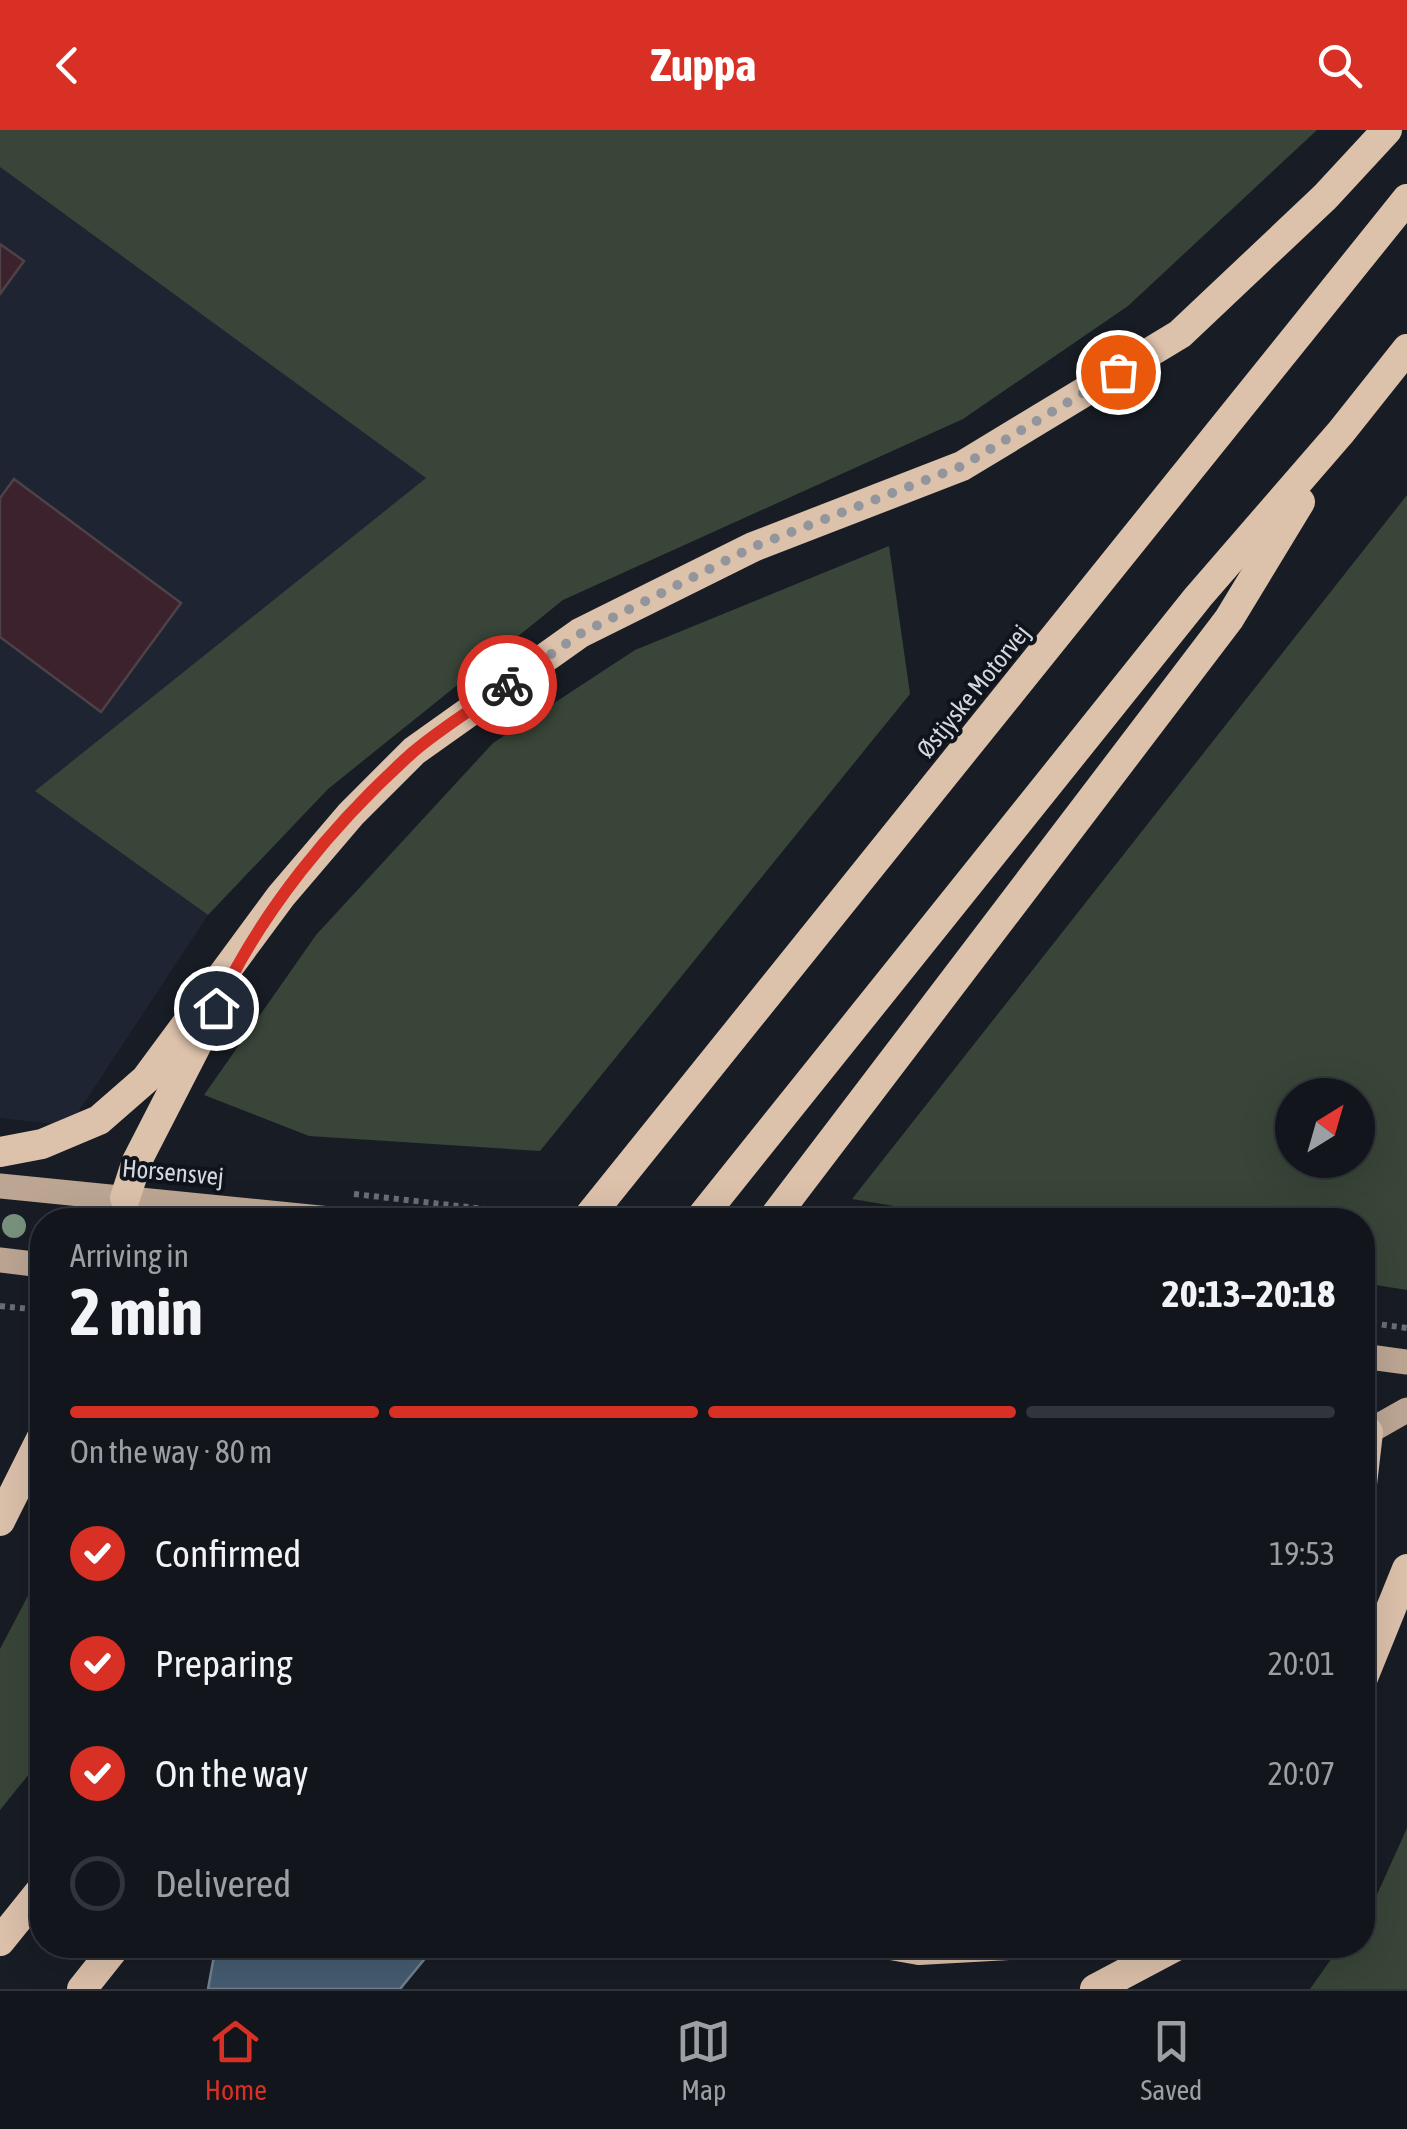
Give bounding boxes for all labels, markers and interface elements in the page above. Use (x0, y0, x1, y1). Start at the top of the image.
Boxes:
icon: back (40, 38, 95, 93)
icon: search (1312, 38, 1367, 93)
text: Zuppa (651, 39, 756, 91)
pin (1076, 330, 1161, 415)
icon: bag (1091, 345, 1146, 400)
street label: Østjyske Motorvej (911, 619, 1035, 763)
courier (457, 635, 557, 735)
icon: bike (480, 658, 535, 713)
pin (174, 966, 259, 1051)
icon: home (189, 981, 244, 1036)
north arrow (1275, 1078, 1375, 1178)
map controls (1275, 1078, 1375, 1178)
street label: Horsensvej (121, 1154, 225, 1190)
text: Arriving in (70, 1237, 189, 1274)
text: 20:13–20:18 (1162, 1272, 1335, 1315)
text: 2 min (70, 1274, 203, 1349)
text: On the way · 80 m (70, 1433, 272, 1470)
icon: check (70, 1526, 125, 1581)
text: Confirmed (155, 1532, 301, 1575)
text: 19:53 (1269, 1535, 1335, 1572)
icon: check (70, 1636, 125, 1691)
text: Preparing (155, 1642, 293, 1685)
text: 20:01 (1268, 1645, 1335, 1682)
icon: check (70, 1746, 125, 1801)
text: On the way (155, 1752, 308, 1795)
text: 20:07 (1268, 1755, 1335, 1792)
text: Delivered (155, 1862, 291, 1905)
tab: Home (205, 2014, 267, 2106)
tab: Map (676, 2014, 731, 2106)
tab: Saved (1140, 2014, 1202, 2106)

